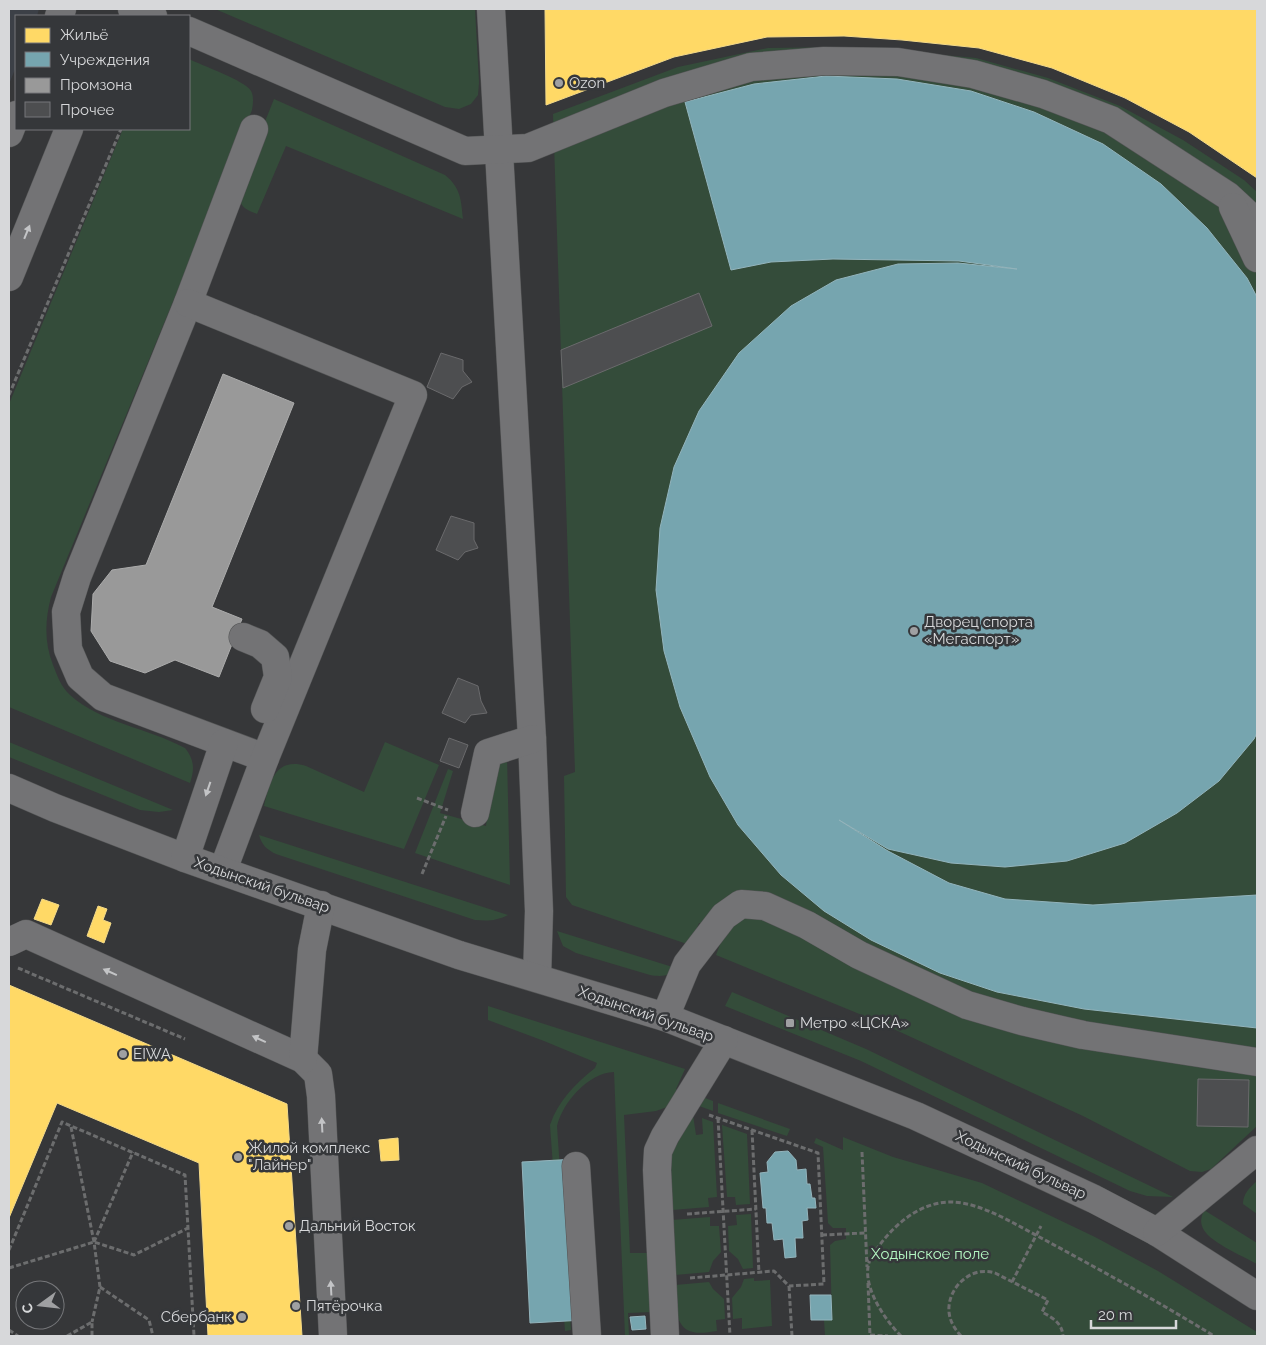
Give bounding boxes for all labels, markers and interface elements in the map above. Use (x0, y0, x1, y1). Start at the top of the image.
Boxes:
legend (15, 15, 190, 130)
text: Жильё (60, 26, 109, 44)
text: Учреждения (60, 51, 150, 69)
place label: Ozon (569, 74, 605, 92)
text: Промзона (60, 76, 132, 94)
marker: Ozon (553, 77, 565, 89)
text: Прочее (60, 101, 114, 119)
one-way arrow (23, 224, 31, 239)
place label: Дворец спорта «Мегаспорт» (924, 613, 1033, 648)
marker: Дворец спорта «Мегаспорт» (908, 625, 920, 637)
one-way arrow (204, 781, 211, 796)
street label: Ходынский бульвар (192, 853, 332, 917)
one-way arrow (103, 968, 117, 976)
street label: Ходынский бульвар (576, 982, 716, 1046)
place label: Метро «ЦСКА» (800, 1014, 909, 1032)
marker: Метро «ЦСКА» (784, 1017, 796, 1029)
one-way arrow (252, 1035, 266, 1043)
place label: EIWA (133, 1045, 171, 1063)
marker: EIWA (117, 1048, 129, 1060)
one-way arrow (318, 1117, 326, 1133)
street label: Ходынский бульвар (953, 1127, 1089, 1203)
place label: Жилой комплекс "Лайнер" (248, 1139, 370, 1174)
marker: Жилой комплекс "Лайнер" (232, 1151, 244, 1163)
place label: Дальний Восток (299, 1217, 416, 1235)
marker: Дальний Восток (283, 1220, 295, 1232)
park label: Ходынское поле (871, 1245, 989, 1263)
one-way arrow (326, 1279, 334, 1295)
north arrow (15, 1280, 65, 1330)
place label: Пятёрочка (306, 1297, 382, 1315)
scale bar (1091, 1298, 1176, 1330)
marker: Пятёрочка (290, 1300, 302, 1312)
text: С (18, 1301, 36, 1315)
text: 20 m (1098, 1306, 1133, 1324)
place label: Сбербанк (161, 1308, 232, 1326)
marker: Сбербанк (236, 1311, 248, 1323)

